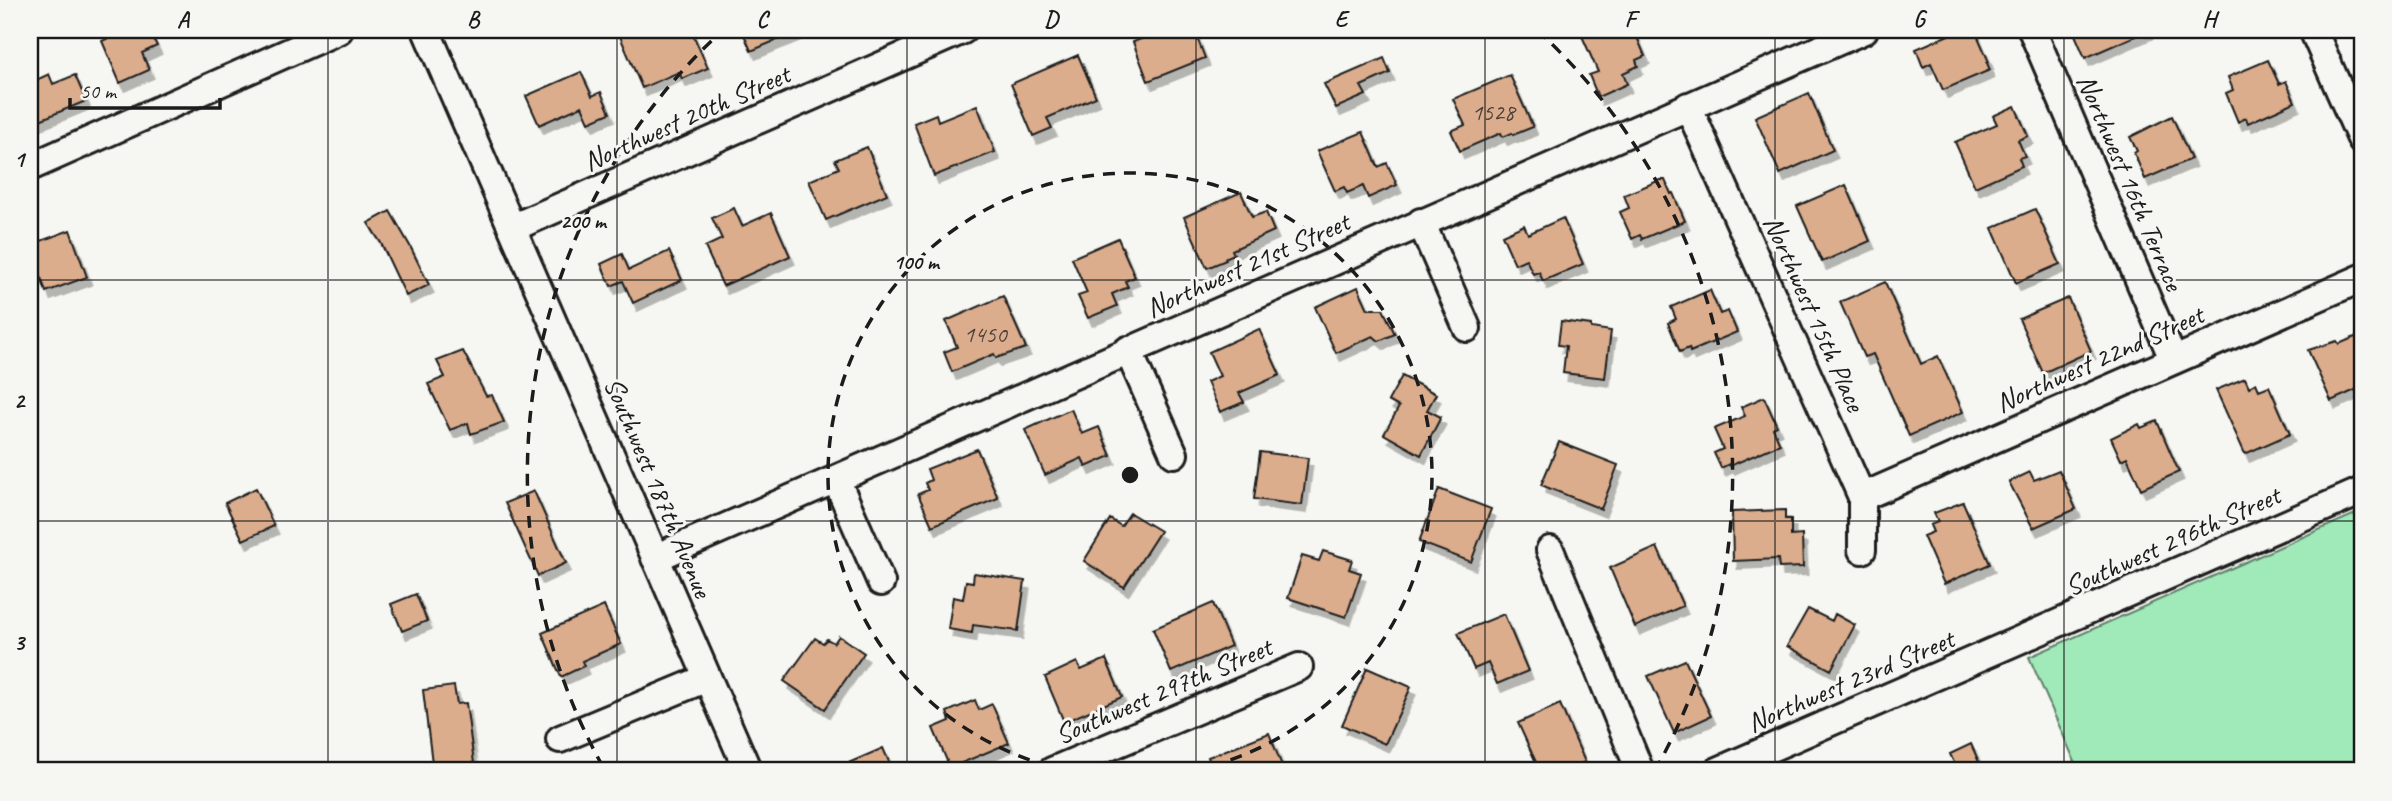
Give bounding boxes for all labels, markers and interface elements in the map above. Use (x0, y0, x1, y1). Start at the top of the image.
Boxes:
text: A (177, 5, 191, 34)
text: B (467, 5, 481, 34)
text: C (757, 5, 771, 34)
text: D (1044, 5, 1060, 34)
text: E (1335, 5, 1351, 34)
text: F (1625, 5, 1641, 34)
text: G (1913, 5, 1928, 34)
text: H (2202, 5, 2220, 34)
street label: Northwest 20th Street (578, 55, 797, 179)
scale bar (70, 66, 220, 110)
street label: Northwest 16th Terrace (2069, 69, 2193, 297)
text: 50 m (80, 78, 118, 104)
house number: 1528 (1471, 97, 1517, 127)
text: 1 (14, 145, 27, 174)
street label: Northwest 21st Street (1140, 203, 1357, 325)
text: 200 m (560, 208, 608, 234)
street label: Northwest 15th Place (1756, 210, 1874, 418)
text: 100 m (893, 249, 941, 275)
street label: Northwest 22nd Street (1990, 296, 2211, 420)
house number: 1450 (963, 319, 1009, 349)
street label: Southwest 187th Avenue (596, 372, 721, 604)
text: 2 (14, 386, 27, 415)
centre of rings (1118, 463, 1142, 487)
street label: Southwest 296th Street (2059, 476, 2288, 604)
street label: Northwest 23rd Street (1741, 620, 1961, 740)
text: 3 (14, 628, 27, 657)
street label: Southwest 297th Street (1050, 628, 1279, 752)

